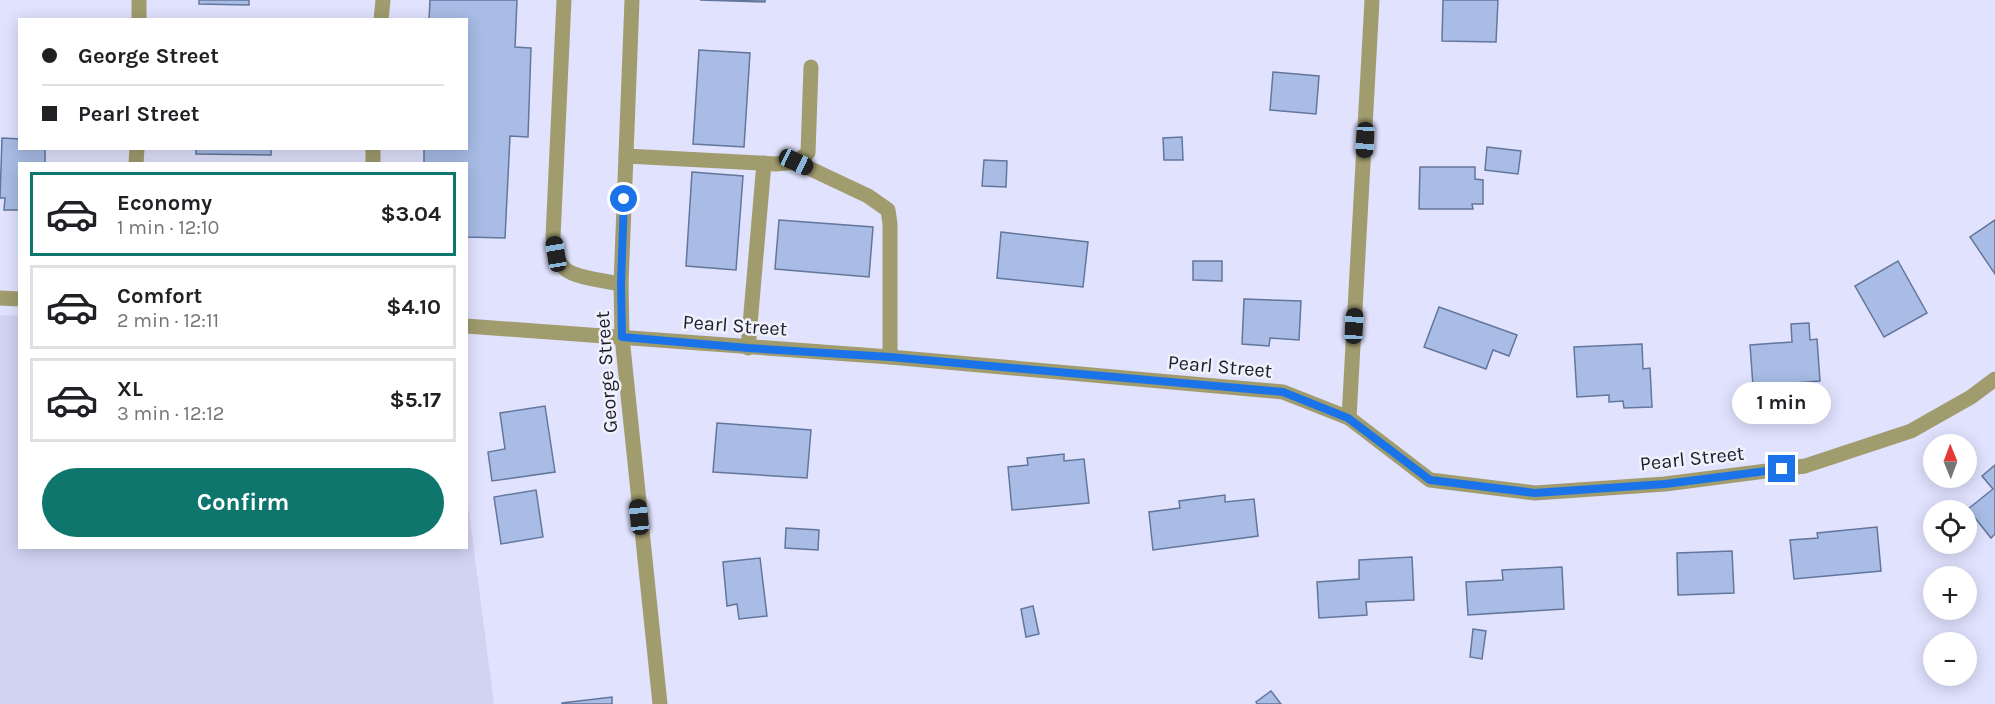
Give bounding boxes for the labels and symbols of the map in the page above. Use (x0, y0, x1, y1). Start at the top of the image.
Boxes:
car (1355, 122, 1375, 158)
car (776, 146, 816, 178)
route start (610, 185, 637, 212)
car (544, 235, 568, 273)
car (1344, 308, 1364, 344)
street label: George Street (591, 310, 622, 434)
street label: Pearl Street (682, 310, 789, 341)
street label: Pearl Street (1167, 350, 1274, 383)
callout: 1 min (1732, 382, 1832, 424)
north arrow (1923, 434, 1977, 488)
street label: Pearl Street (1639, 442, 1746, 475)
route end (1768, 455, 1795, 482)
car (628, 498, 650, 536)

